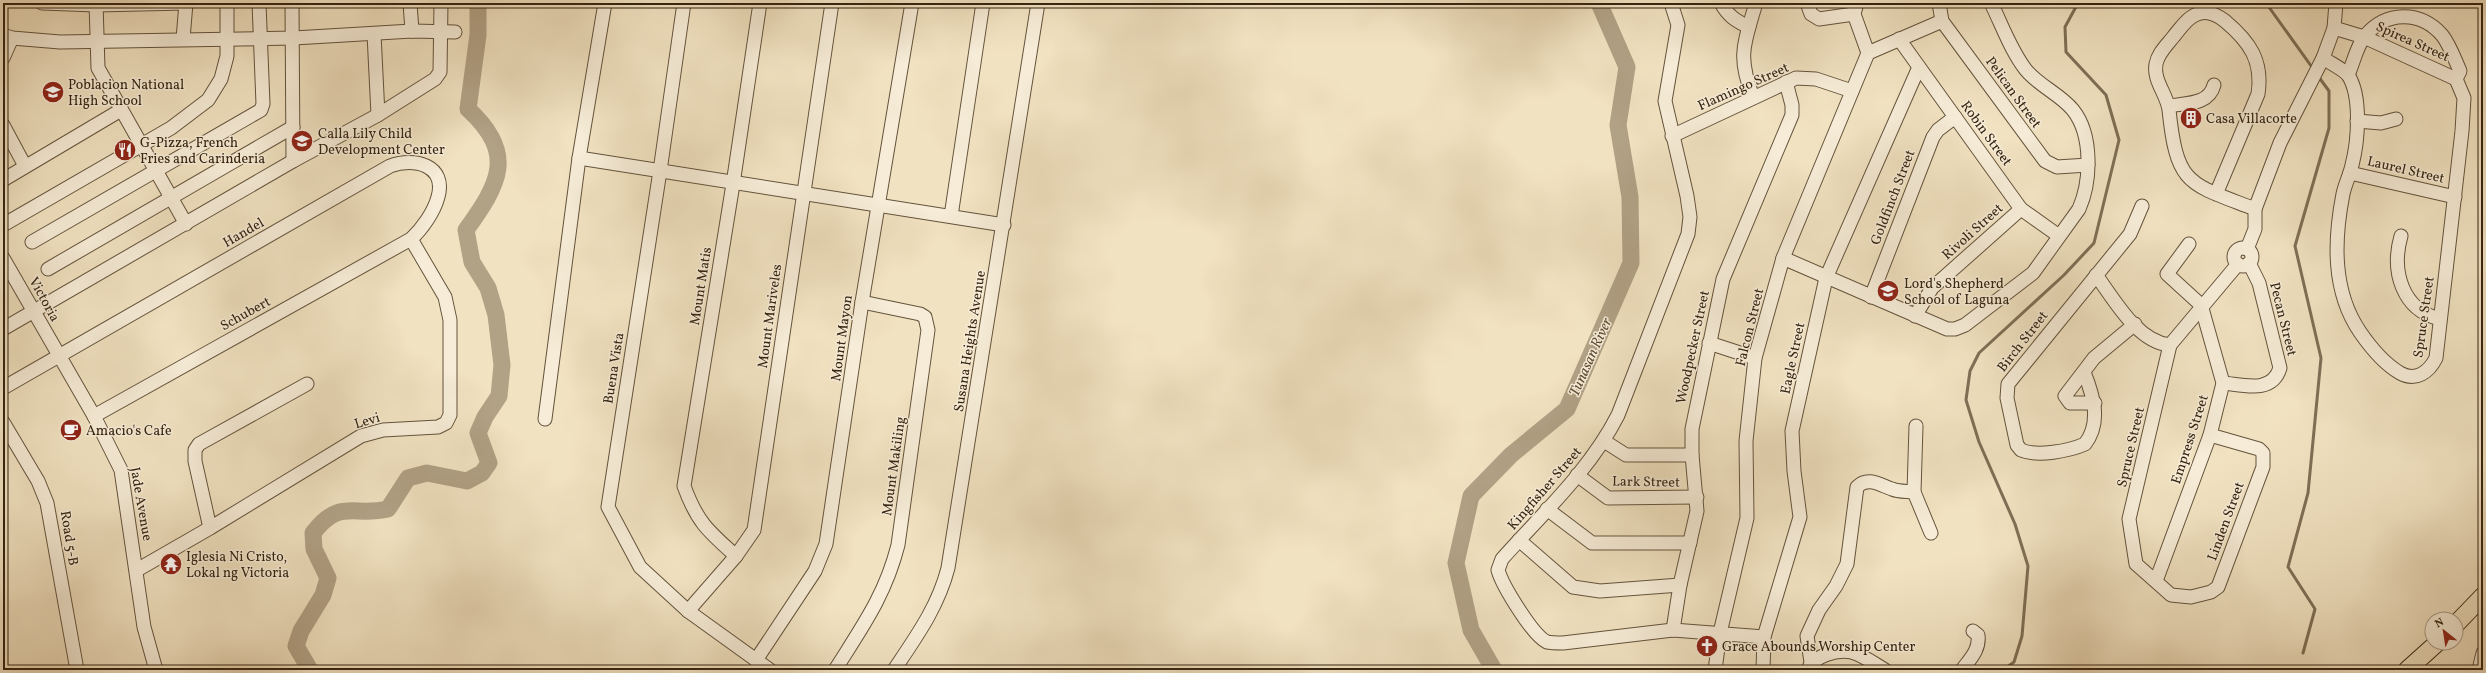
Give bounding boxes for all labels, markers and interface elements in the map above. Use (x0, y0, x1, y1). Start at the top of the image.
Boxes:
street label: Spirea Street (2372, 18, 2452, 67)
street label: Pelican Street (1980, 53, 2045, 132)
street label: Flamingo Street (1695, 59, 1792, 116)
place label: Poblacion National High School (68, 76, 184, 111)
school or university icon: Poblacion National High School (40, 79, 66, 105)
street label: Robin Street (1956, 97, 2016, 170)
building icon: Casa Villacorte (2178, 105, 2204, 131)
place label: Casa Villacorte (2206, 110, 2297, 129)
place label: Calla Lily Child Development Center (318, 125, 445, 160)
school or university icon: Calla Lily Child Development Center (289, 128, 315, 154)
place label: G-Pizza, French Fries and Carinderia (140, 134, 265, 169)
restaurant icon: G-Pizza, French Fries and Carinderia (112, 137, 138, 163)
street label: Goldfinch Street (1867, 147, 1920, 248)
street label: Laurel Street (2365, 152, 2446, 189)
street label: Rivoli Street (1938, 199, 2008, 265)
street label: Handel (220, 214, 268, 253)
street label: Mount Matis (686, 246, 717, 327)
street label: Mount Mariveles (754, 263, 787, 370)
street label: Susana Heights Avenue (950, 269, 991, 413)
street label: Victoria (24, 274, 64, 326)
place label: Lord's Shepherd School of Laguna (1904, 275, 2009, 310)
street label: Spruce Street (2409, 275, 2440, 359)
school or university icon: Lord's Shepherd School of Laguna (1875, 278, 1901, 304)
street label: Pecan Street (2264, 280, 2301, 358)
street label: Falcon Street (1732, 286, 1769, 368)
street label: Woodpecker Street (1672, 289, 1715, 406)
street label: Schubert (217, 293, 274, 336)
street label: Mount Mayon (827, 294, 858, 383)
street label: Birch Street (1993, 307, 2053, 376)
water label: Tunasan River (1565, 315, 1618, 400)
street label: Eagle Street (1777, 321, 1810, 396)
street label: Buena Vista (599, 331, 629, 405)
street label: Empress Street (2167, 392, 2214, 487)
street label: Spruce Street (2113, 405, 2150, 489)
street label: Levi (352, 409, 383, 434)
street label: Mount Makiling (878, 415, 911, 517)
cafe icon: Amacio's Cafe (58, 417, 84, 443)
place label: Amacio's Cafe (86, 422, 172, 441)
street label: Kingfisher Street (1504, 443, 1587, 535)
street label: Jade Avenue (125, 466, 156, 543)
street label: Lark Street (1612, 472, 1680, 493)
street label: Linden Street (2203, 479, 2250, 564)
street label: Road 5-B (55, 509, 82, 567)
place label: Iglesia Ni Cristo, Lokal ng Victoria (186, 548, 289, 583)
temple icon: Iglesia Ni Cristo, Lokal ng Victoria (158, 551, 184, 577)
north arrow (2424, 611, 2464, 651)
text: N (2433, 615, 2447, 632)
church icon: Grace Abounds Worship Center (1694, 633, 1720, 659)
place label: Grace Abounds Worship Center (1722, 638, 1915, 657)

